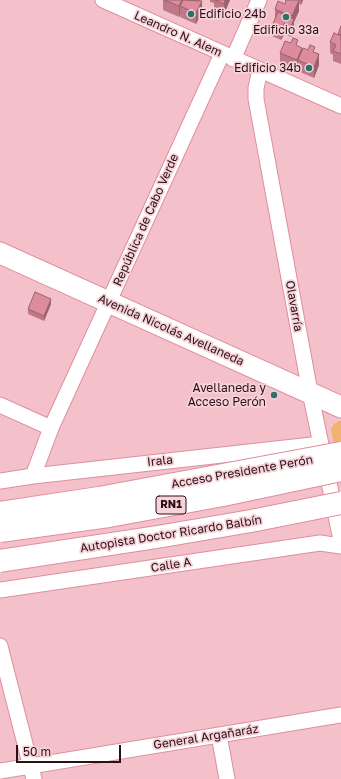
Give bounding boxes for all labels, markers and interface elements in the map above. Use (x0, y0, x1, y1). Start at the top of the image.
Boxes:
place label: Edificio 24b (199, 7, 266, 21)
street label: Leandro N. Alem (132, 8, 224, 60)
marker: Edificio 24b (186, 9, 196, 19)
marker: Edificio 33a (281, 12, 291, 22)
place label: Edificio 33a (253, 23, 319, 37)
place label: Edificio 34b (234, 61, 301, 75)
marker: Edificio 34b (304, 63, 314, 73)
street label: República de Cabo Verde (110, 152, 182, 288)
street label: Olavarría (282, 279, 306, 333)
street label: Avenida Nicolás Avellaneda (96, 291, 246, 369)
place label: Avellaneda y Acceso Perón (188, 381, 266, 409)
marker: Avellaneda y Acceso Perón (269, 390, 279, 400)
street label: Irala (146, 452, 174, 470)
street label: Acceso Presidente Perón (170, 452, 314, 492)
road number: RN1 (156, 496, 186, 514)
street label: Autopista Doctor Ricardo Balbín (79, 513, 263, 555)
street label: Calle A (150, 555, 192, 575)
street label: General Argañaráz (152, 722, 260, 752)
scale bar (18, 737, 123, 763)
text: 50 m (23, 744, 51, 759)

